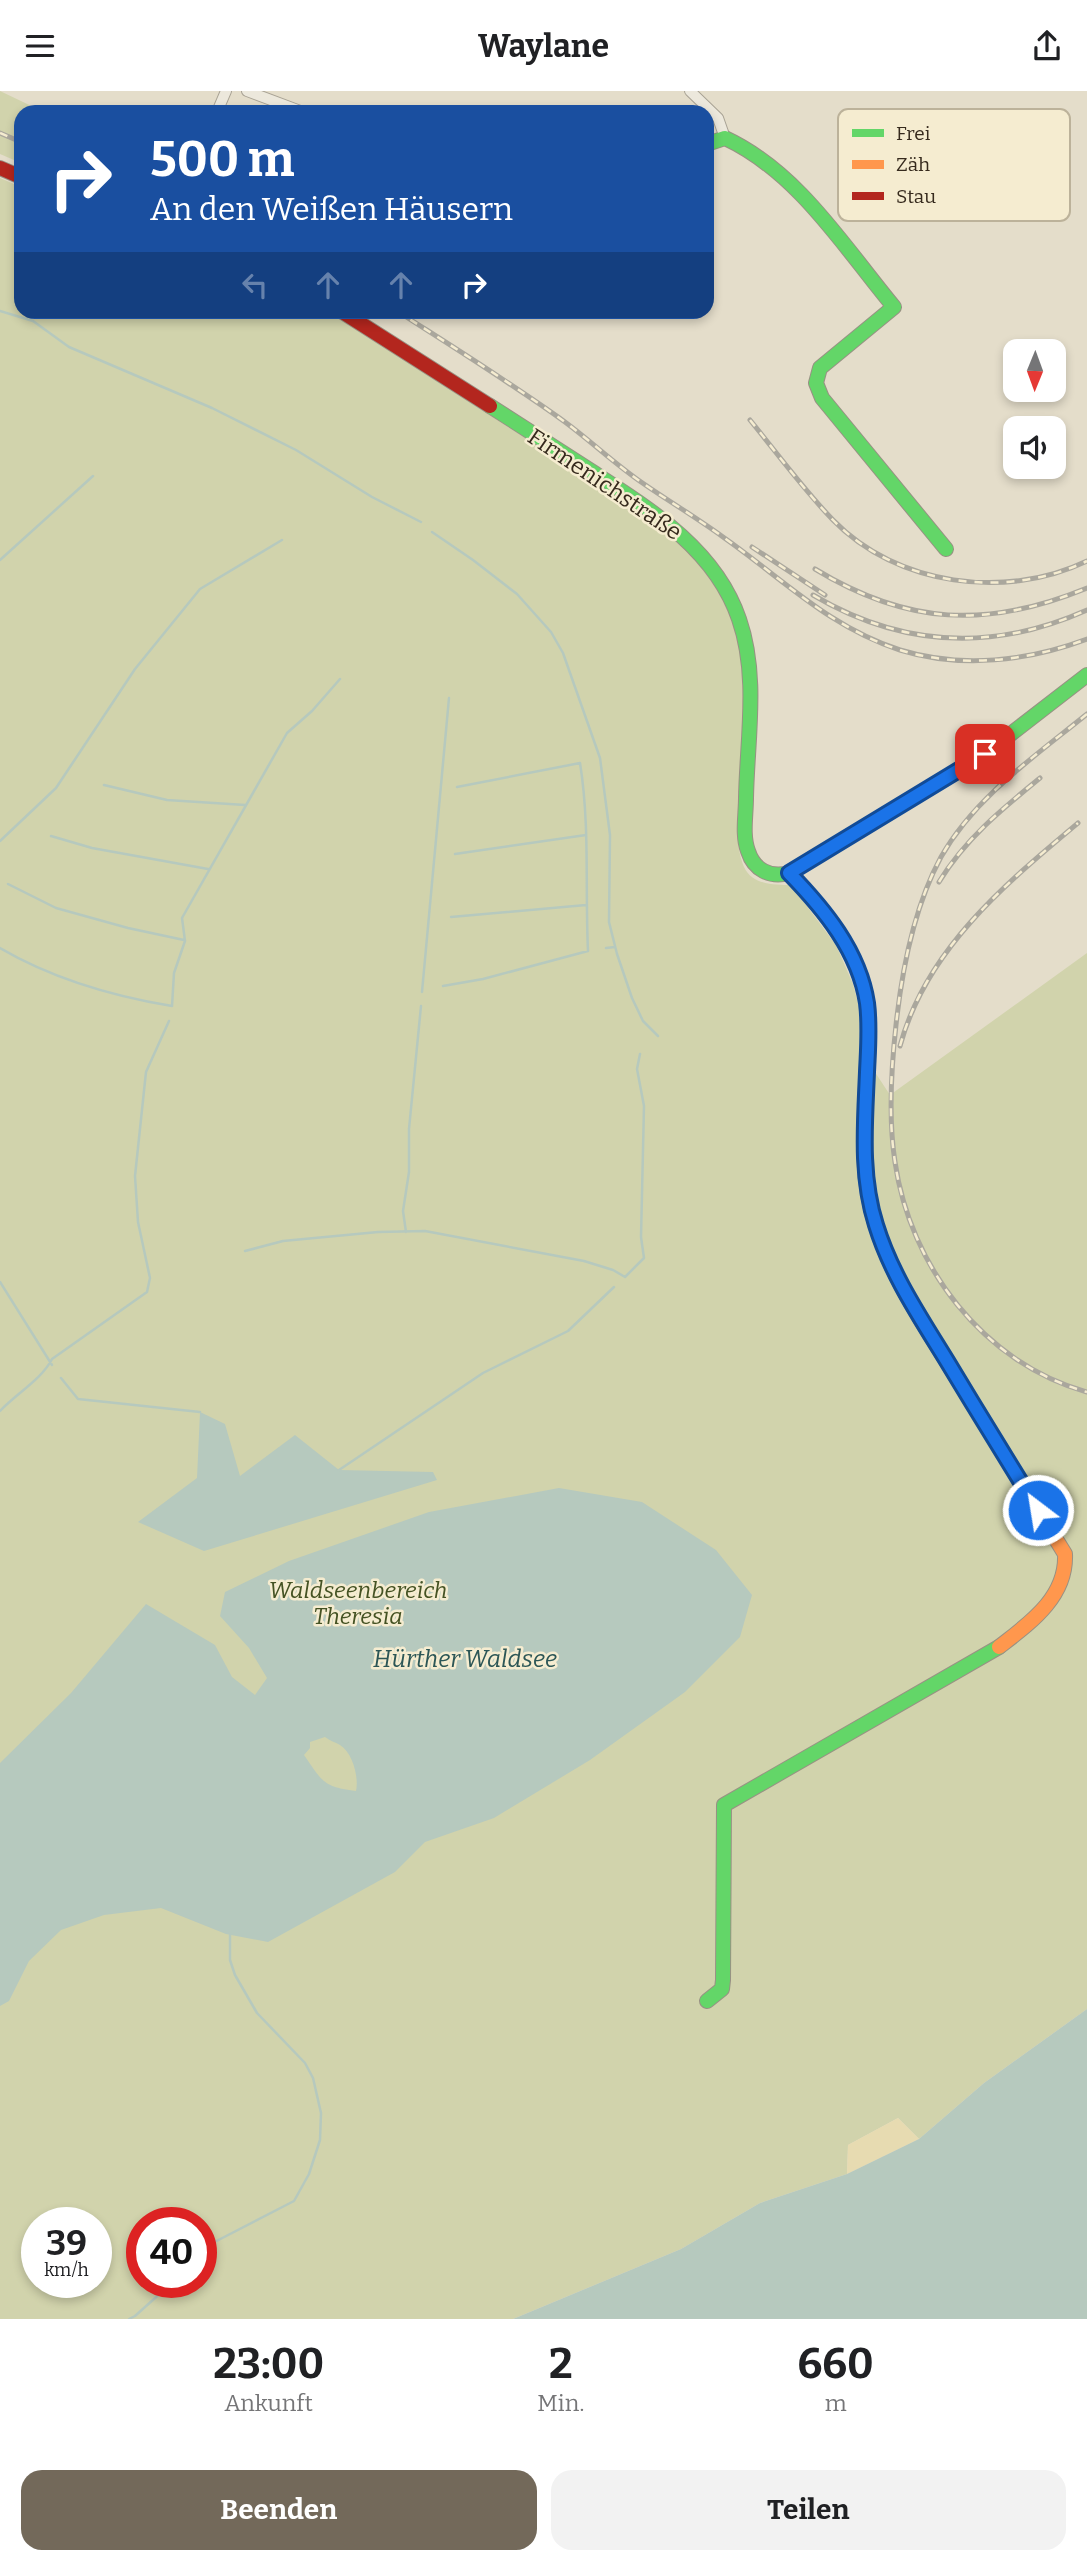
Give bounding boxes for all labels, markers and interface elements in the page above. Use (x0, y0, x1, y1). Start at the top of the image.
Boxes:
icon: menu (21, 27, 59, 65)
text: Waylane (478, 27, 609, 65)
icon: share (1028, 27, 1066, 65)
legend (838, 109, 1070, 221)
text: Frei (896, 122, 931, 145)
text: 500 m (150, 130, 295, 189)
icon: right (35, 133, 126, 224)
text: Zäh (896, 153, 930, 176)
text: Stau (896, 185, 936, 208)
text: An den Weißen Häusern (150, 190, 513, 228)
icon: left (236, 266, 274, 304)
icon: ahead (309, 266, 347, 304)
icon: ahead (382, 266, 420, 304)
icon: right (455, 266, 493, 304)
north arrow (1003, 339, 1066, 403)
map controls (1003, 339, 1066, 479)
button: sound (1003, 416, 1066, 479)
street label: Firmenichstraße (523, 422, 687, 546)
pin (955, 724, 1015, 784)
icon: arrive (966, 735, 1004, 773)
position arrow (1001, 1473, 1075, 1547)
park label: Waldseenbereich Theresia (269, 1576, 447, 1630)
water label: Hürther Waldsee (373, 1645, 557, 1673)
speed limit sign: 40 (126, 2207, 217, 2298)
text: 39 (46, 2222, 87, 2264)
text: km/h (44, 2259, 89, 2281)
text: 23:00 (213, 2339, 324, 2389)
text: 2 (549, 2339, 573, 2389)
text: 660 (797, 2339, 874, 2389)
text: Ankunft (224, 2389, 313, 2417)
text: Min. (537, 2389, 584, 2417)
text: m (825, 2389, 847, 2417)
button: Beenden (21, 2470, 537, 2550)
button: Teilen (551, 2470, 1066, 2550)

